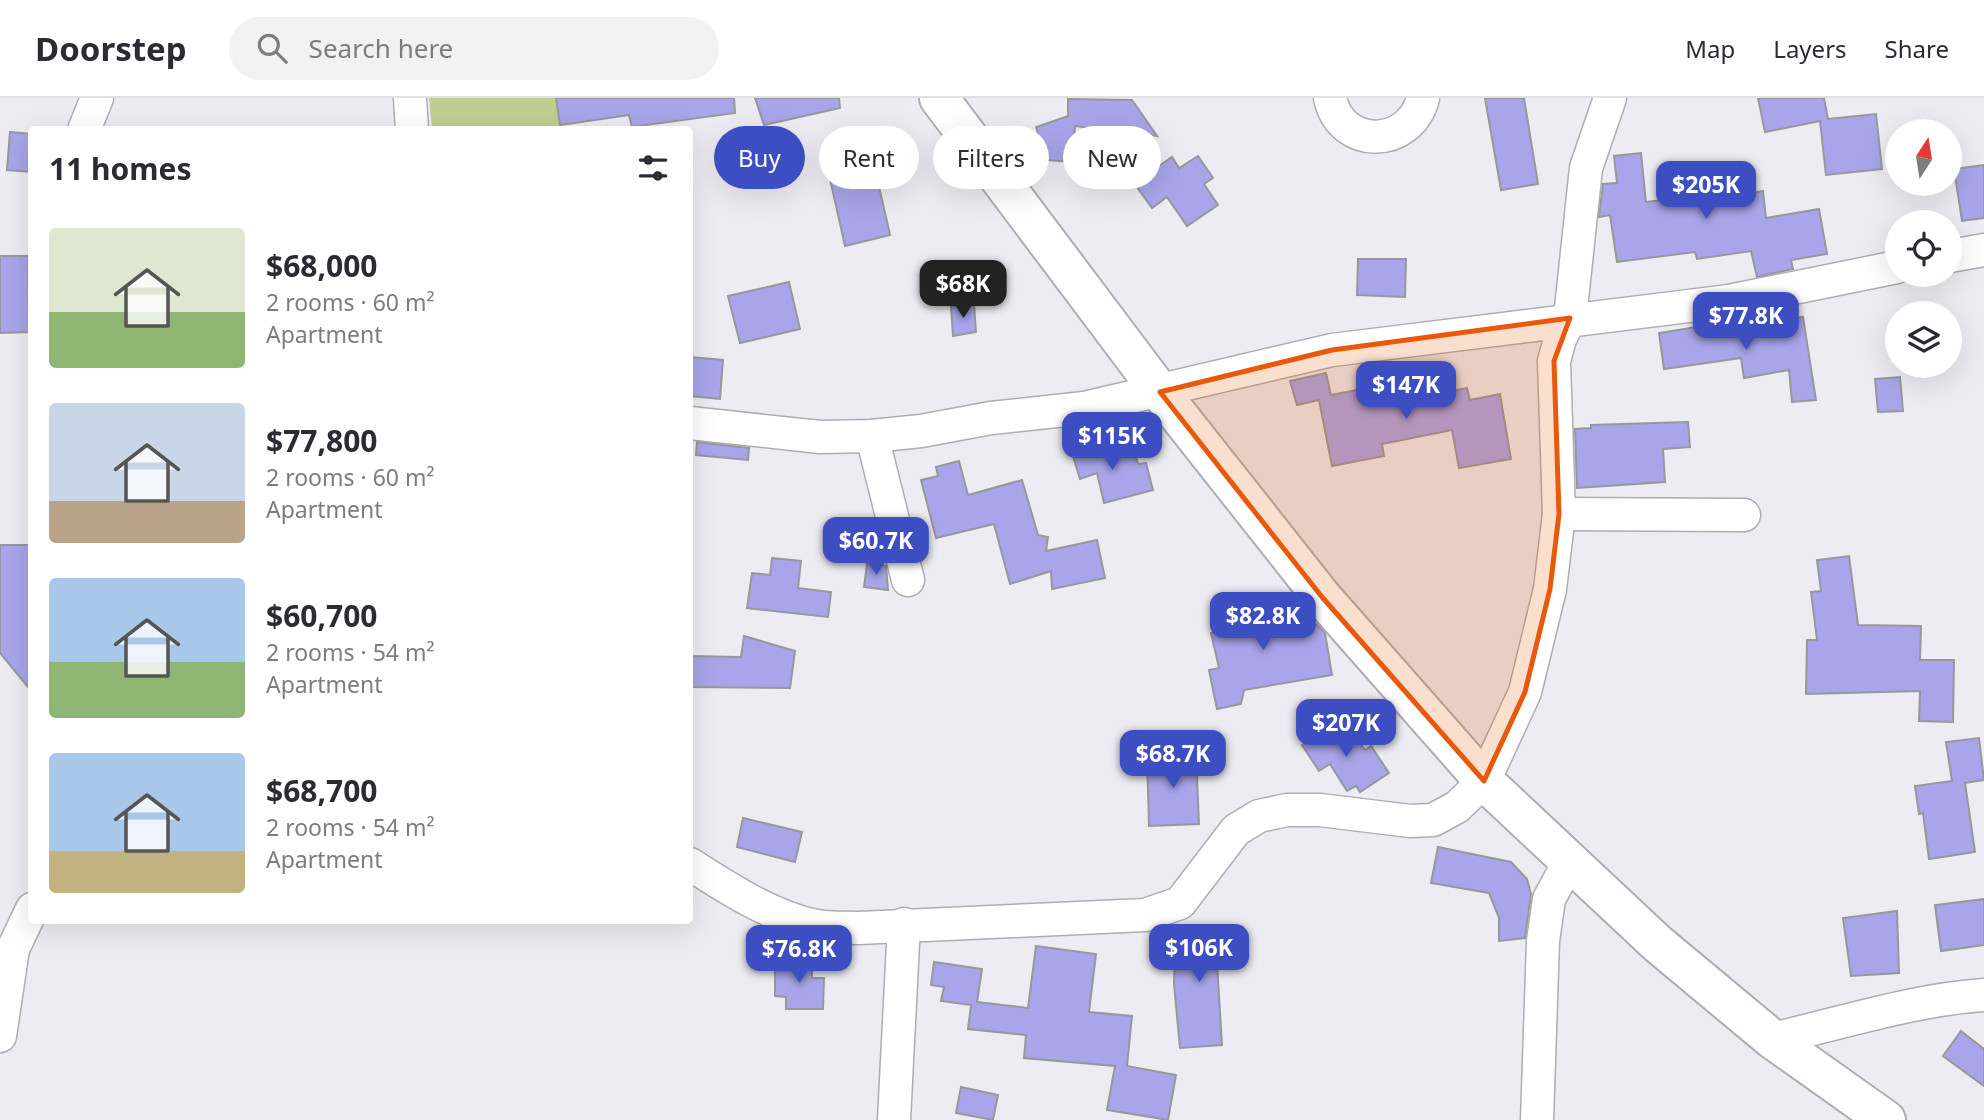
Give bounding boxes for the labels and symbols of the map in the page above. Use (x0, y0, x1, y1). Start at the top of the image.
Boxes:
north arrow (1885, 119, 1962, 196)
pin: $205K (1657, 162, 1755, 221)
pin: $68K (922, 260, 1004, 320)
pin: $77.8K (1689, 292, 1803, 352)
pin: $147K (1357, 362, 1455, 421)
pin: $115K (1063, 412, 1161, 472)
pin: $60.7K (819, 518, 933, 577)
pin: $82.8K (1206, 592, 1320, 652)
pin: $207K (1297, 700, 1395, 759)
pin: $68.7K (1116, 730, 1230, 790)
pin: $106K (1150, 924, 1248, 984)
pin: $76.8K (742, 926, 856, 985)

